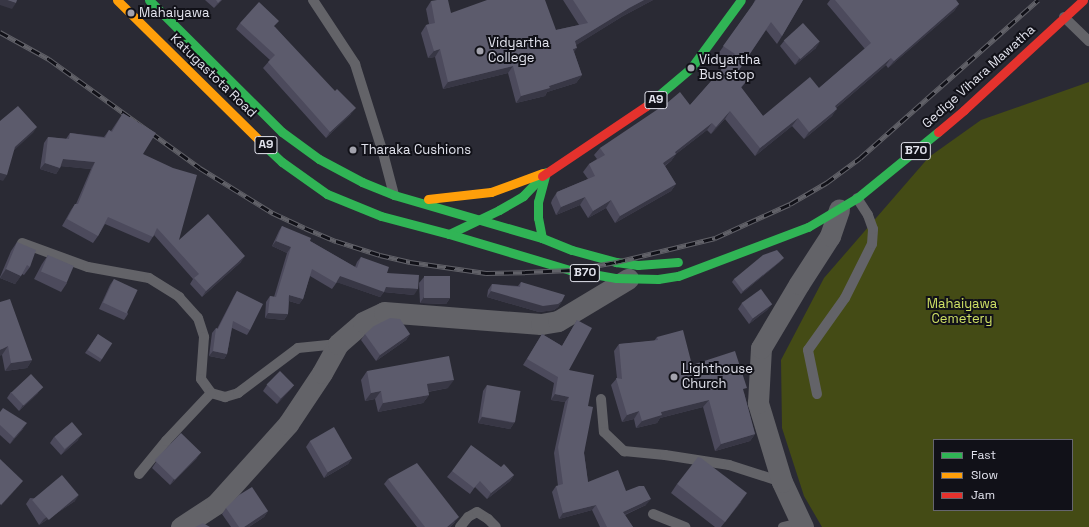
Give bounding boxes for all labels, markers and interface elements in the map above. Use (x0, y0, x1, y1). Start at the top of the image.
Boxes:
place label: Mahaiyawa (139, 5, 209, 21)
marker: Mahaiyawa (126, 8, 136, 18)
street label: Gedige Vihara Mawatha (919, 22, 1039, 132)
street label: Katugastota Road (167, 31, 259, 121)
place label: Vidyartha College (488, 36, 549, 67)
marker: Vidyartha College (475, 46, 485, 56)
place label: Vidyartha Bus stop (699, 53, 760, 84)
marker: Vidyartha Bus stop (686, 63, 696, 73)
road number: A9 (644, 90, 668, 110)
road number: A9 (254, 135, 278, 155)
road number: B70 (900, 141, 932, 161)
place label: Tharaka Cushions (361, 142, 471, 158)
marker: Tharaka Cushions (348, 145, 358, 155)
road number: B70 (569, 263, 601, 283)
park label: Mahaiyawa Cemetery (927, 297, 997, 328)
place label: Lighthouse Church (682, 362, 753, 393)
marker: Lighthouse Church (669, 372, 679, 382)
legend (933, 439, 1073, 511)
text: Fast (971, 447, 996, 463)
text: Slow (971, 467, 998, 483)
text: Jam (971, 487, 995, 503)

